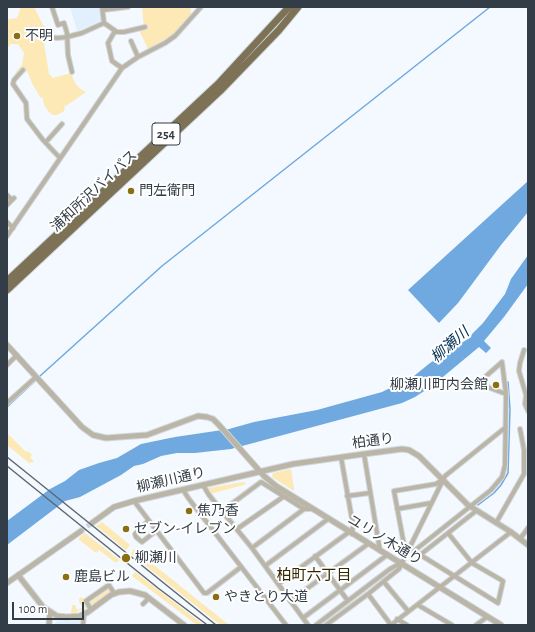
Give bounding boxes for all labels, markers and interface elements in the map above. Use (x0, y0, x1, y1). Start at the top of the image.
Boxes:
place label: 不明 (25, 28, 53, 44)
marker: 不明 (12, 31, 22, 41)
road number: 254 (152, 123, 180, 145)
street label: 浦和所沢バイパス (47, 147, 141, 235)
place label: 門左衛門 (139, 183, 195, 199)
marker: 門左衛門 (126, 186, 136, 196)
water label: 柳瀬川 (427, 323, 473, 367)
place label: 柳瀬川町内会館 (390, 377, 488, 393)
marker: 柳瀬川町内会館 (491, 380, 501, 390)
street label: 柏通り (351, 430, 395, 452)
street label: 柳瀬川通り (135, 464, 207, 496)
place label: 焦乃香 (197, 503, 239, 519)
marker: 焦乃香 (184, 506, 194, 516)
street label: ユリノ木通り (345, 511, 425, 569)
place label: セブン-イレブン (134, 521, 236, 537)
marker: セブン-イレブン (121, 524, 131, 534)
place label: 柳瀬川 (135, 550, 177, 566)
marker: 柳瀬川 (120, 552, 132, 564)
district label: 柏町六丁目 (277, 566, 351, 584)
place label: 鹿島ビル (74, 569, 130, 585)
marker: 鹿島ビル (61, 572, 71, 582)
place label: やきとり大道 (224, 589, 308, 605)
marker: やきとり大道 (211, 592, 221, 602)
scale bar (14, 594, 86, 620)
text: 100 m (19, 603, 47, 615)

